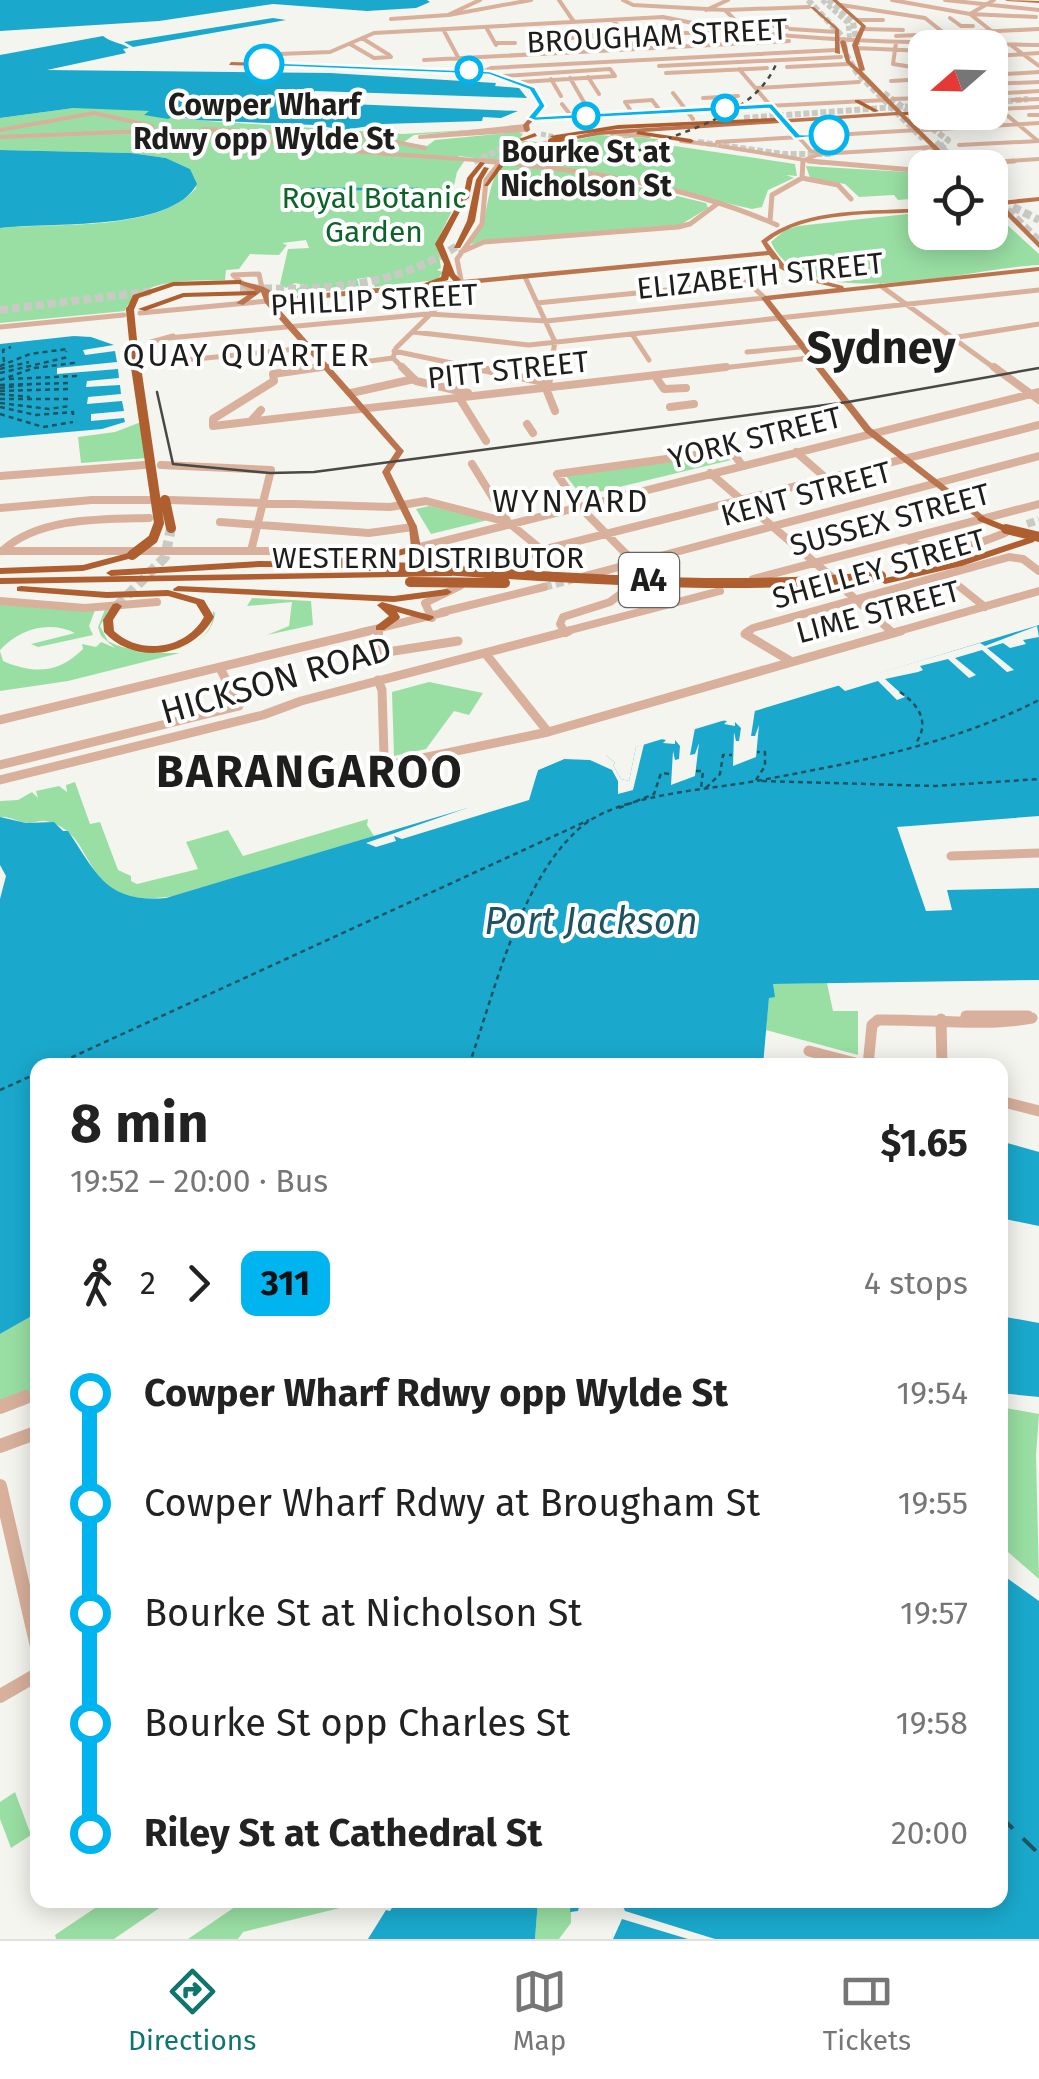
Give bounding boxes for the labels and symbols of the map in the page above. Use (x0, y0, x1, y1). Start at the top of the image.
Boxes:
street label: BROUGHAM STREET (525, 11, 789, 61)
north arrow (908, 30, 1008, 130)
marker: Cowper Wharf Rdwy opp Wylde St (245, 45, 283, 83)
unlabelled marker (456, 57, 482, 83)
place label: Cowper Wharf Rdwy opp Wylde St (133, 87, 395, 157)
unlabelled marker (712, 95, 738, 121)
marker: Bourke St at Nicholson St (573, 103, 599, 129)
unlabelled marker (810, 116, 848, 154)
place label: Bourke St at Nicholson St (500, 134, 672, 204)
park label: Royal Botanic Garden (281, 180, 467, 250)
street label: ELIZABETH STREET (635, 245, 886, 307)
street label: PHILLIP STREET (269, 277, 479, 323)
district label: Sydney (807, 321, 956, 375)
district label: QUAY QUARTER (123, 336, 371, 374)
street label: PITT STREET (425, 344, 591, 396)
street label: YORK STREET (665, 399, 846, 477)
street label: KENT STREET (717, 454, 895, 534)
street label: SUSSEX STREET (786, 476, 994, 564)
district label: WYNYARD (492, 482, 650, 520)
street label: SHELLEY STREET (768, 521, 990, 617)
street label: WESTERN DISTRIBUTOR (272, 540, 584, 576)
road number: A4 (619, 553, 679, 607)
street label: LIME STREET (792, 573, 964, 651)
street label: HICKSON ROAD (156, 627, 396, 733)
district label: BARANGAROO (156, 745, 464, 799)
water label: Port Jackson (484, 898, 698, 944)

